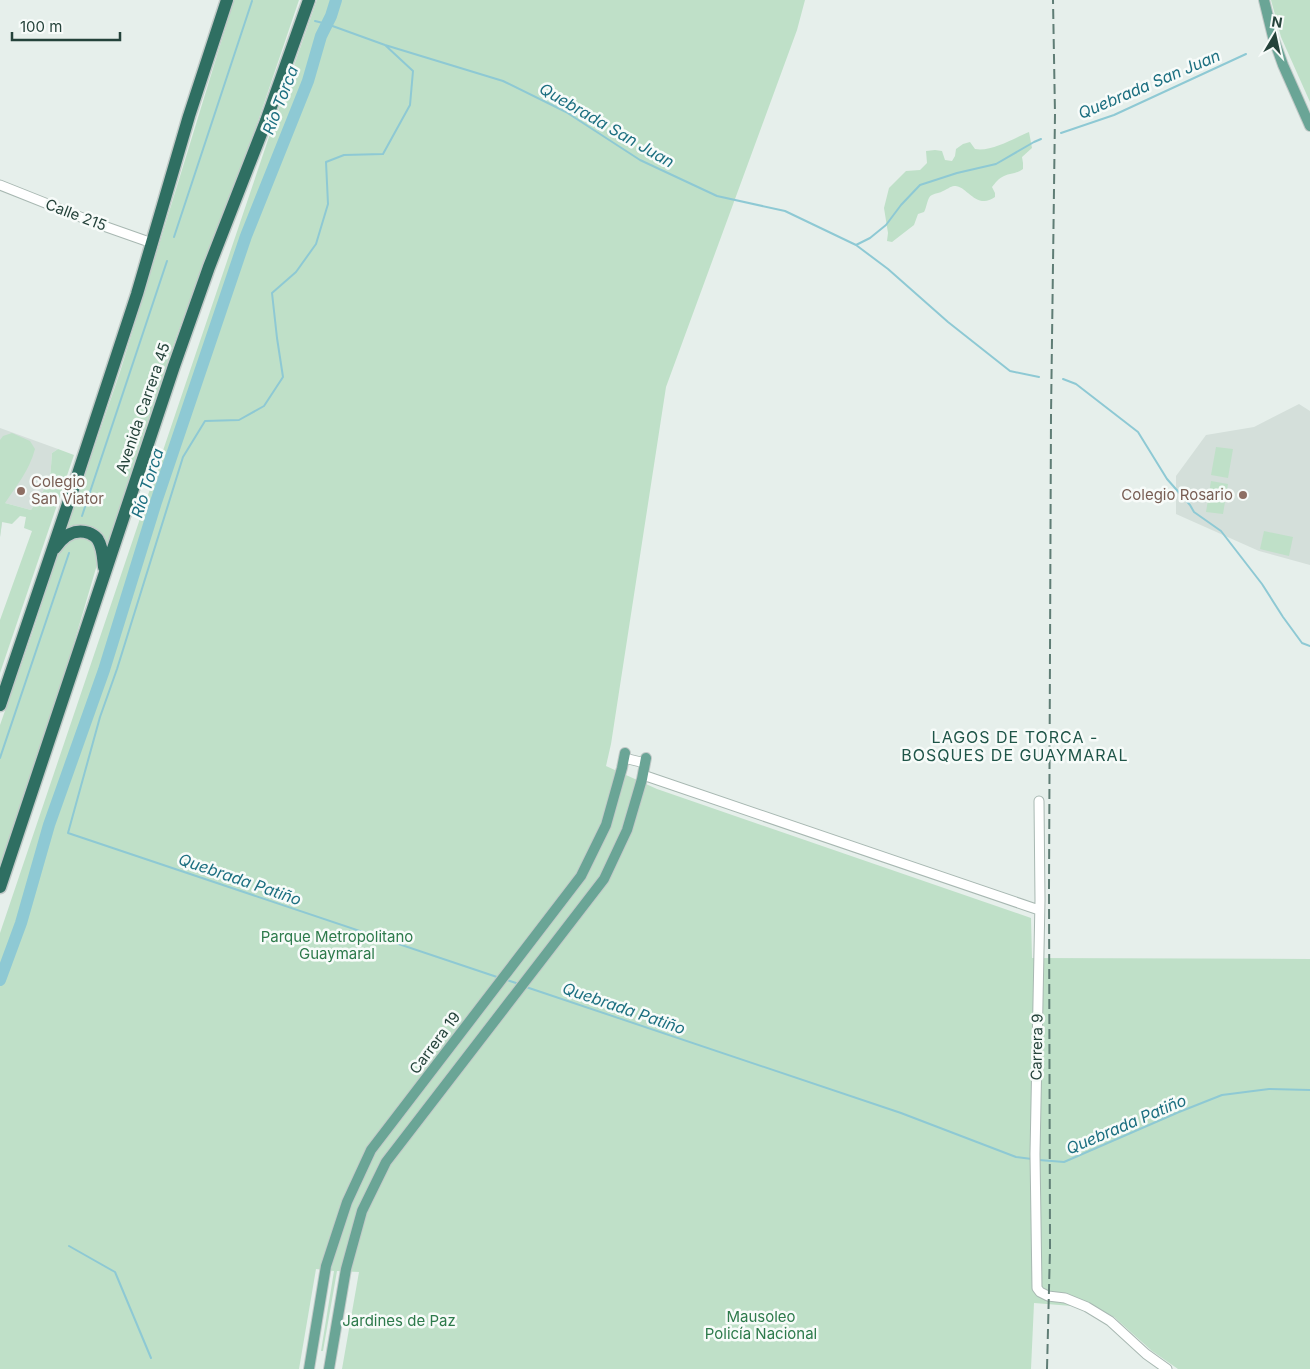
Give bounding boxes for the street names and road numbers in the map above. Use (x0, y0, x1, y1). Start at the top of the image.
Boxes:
street label: Calle 215 (43, 194, 109, 235)
street label: Avenida Carrera 45 (111, 340, 174, 476)
street label: Carrera 19 (405, 1008, 464, 1078)
street label: Carrera 9 (1026, 1013, 1047, 1081)

